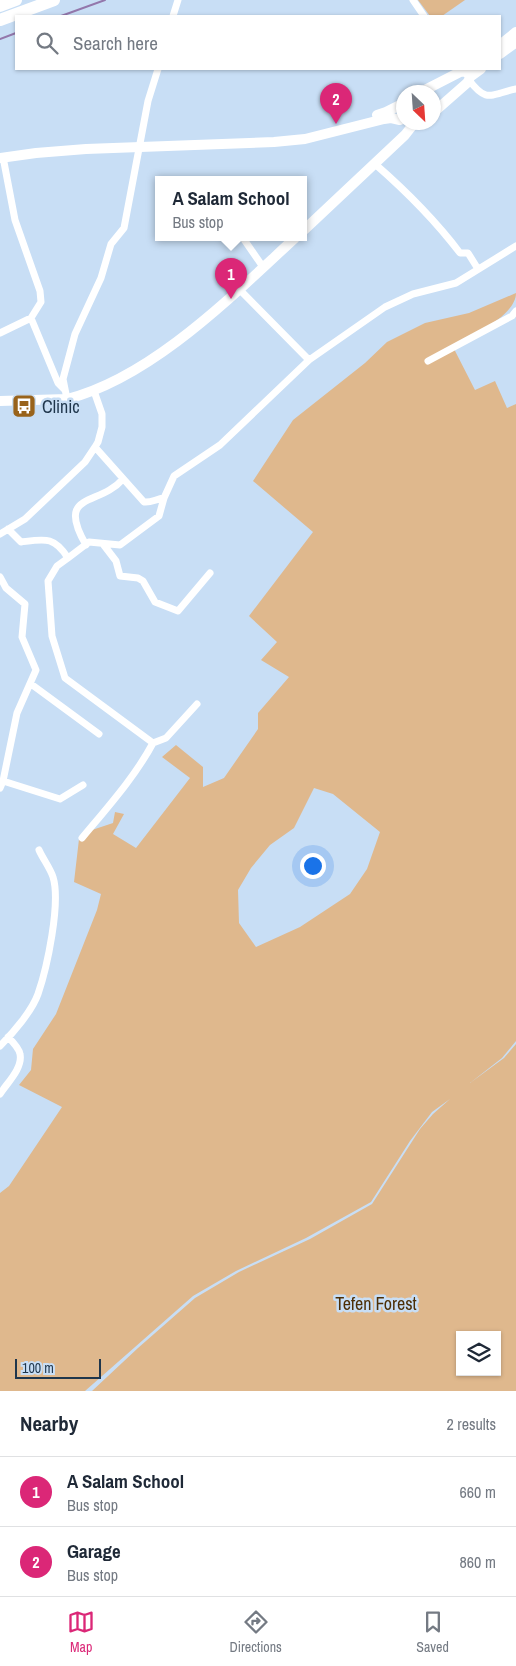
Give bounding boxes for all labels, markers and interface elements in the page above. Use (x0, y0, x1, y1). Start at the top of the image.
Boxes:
search box (15, 15, 501, 70)
icon: search (33, 29, 61, 57)
text: Search here (73, 30, 158, 56)
pin: 2 (320, 83, 352, 124)
north arrow (396, 85, 441, 130)
popup (155, 176, 307, 241)
text: A Salam School (172, 185, 290, 211)
text: Bus stop (172, 211, 223, 233)
pin: 1 (215, 258, 247, 299)
bus stop icon: Clinic (11, 393, 37, 419)
place label: Clinic (42, 394, 80, 419)
your location (300, 853, 326, 879)
park label: Tefen Forest (335, 1291, 417, 1316)
map controls (456, 1331, 501, 1376)
button: layers (456, 1331, 501, 1376)
scale bar (15, 1356, 101, 1379)
text: 100 m (22, 1359, 54, 1377)
text: Nearby (20, 1409, 78, 1438)
text: 2 results (446, 1413, 496, 1435)
text: A Salam School (67, 1468, 184, 1494)
text: 1 (32, 1481, 40, 1503)
text: 660 m (460, 1481, 496, 1503)
text: Bus stop (67, 1494, 118, 1516)
text: Garage (67, 1538, 121, 1564)
text: 2 (32, 1551, 40, 1573)
text: 860 m (460, 1551, 496, 1573)
text: Bus stop (67, 1564, 118, 1586)
tab: Map (67, 1608, 95, 1656)
tab: Directions (230, 1608, 282, 1656)
tab: Saved (416, 1608, 449, 1656)

